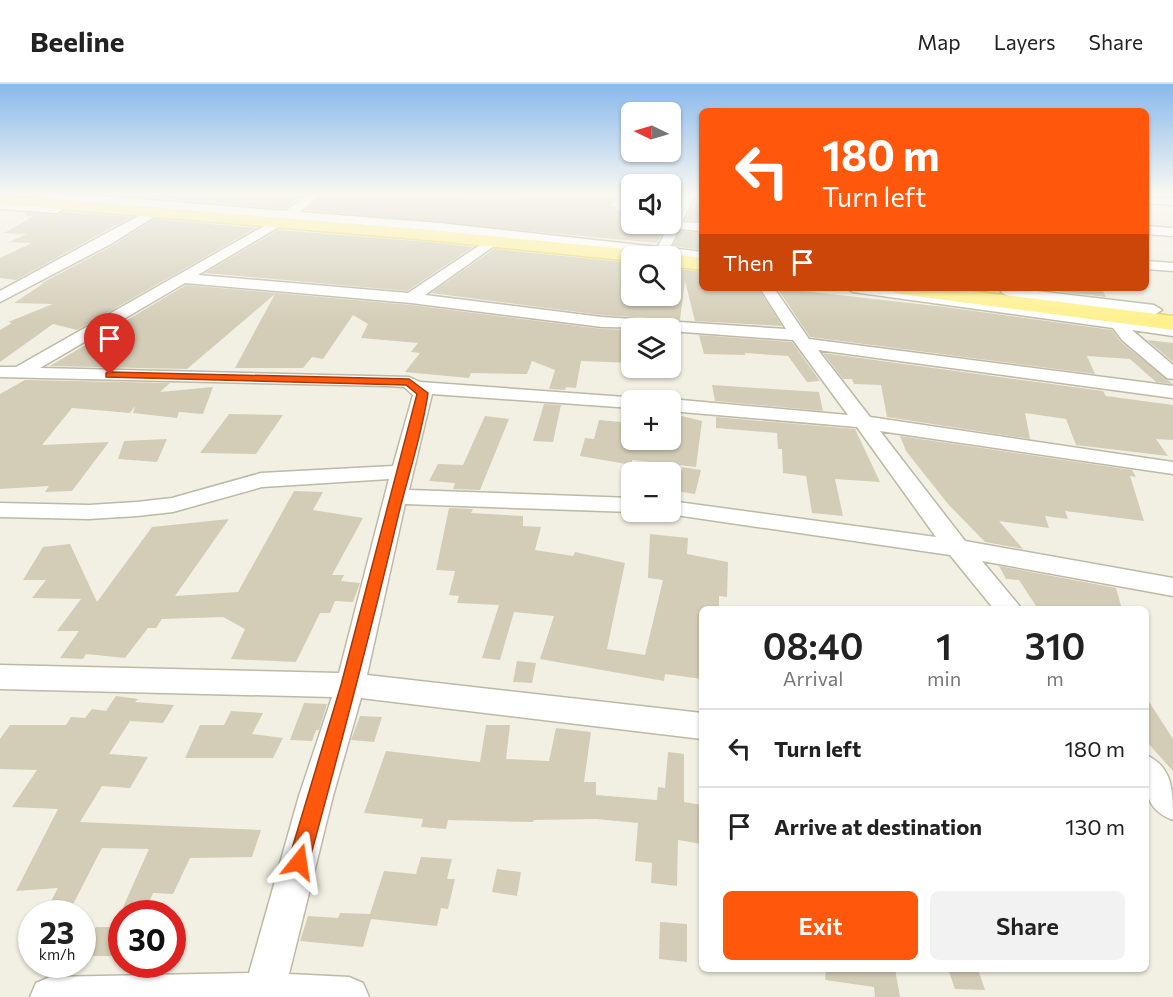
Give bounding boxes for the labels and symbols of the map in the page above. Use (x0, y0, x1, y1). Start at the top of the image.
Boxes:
north arrow (621, 102, 681, 162)
pin (84, 313, 135, 375)
position arrow (267, 830, 331, 894)
speed limit sign: 30 (108, 900, 186, 978)

